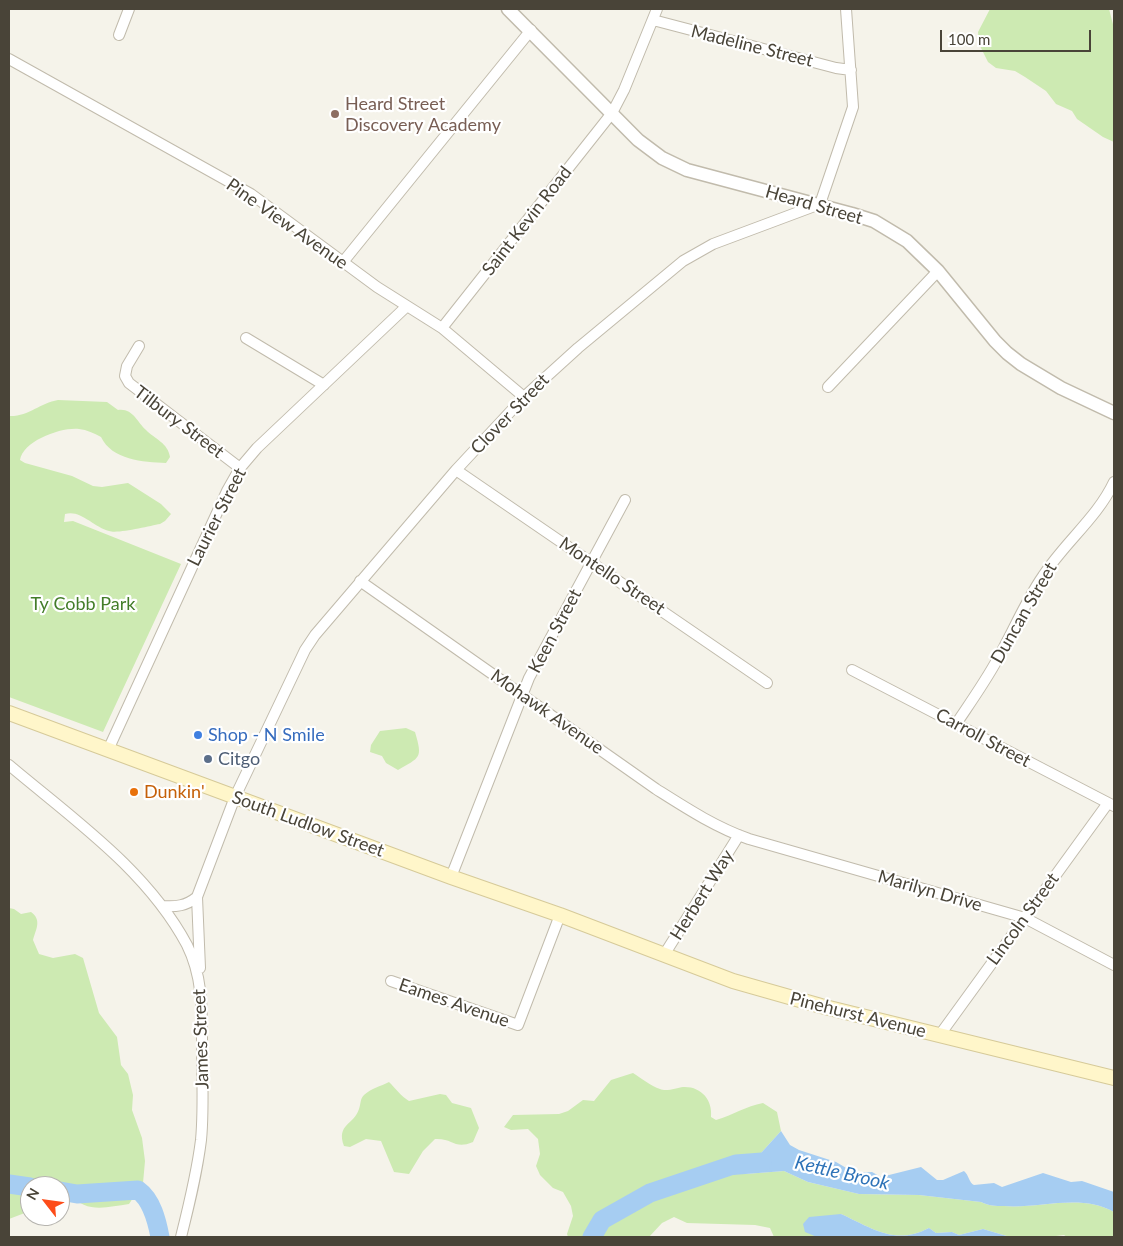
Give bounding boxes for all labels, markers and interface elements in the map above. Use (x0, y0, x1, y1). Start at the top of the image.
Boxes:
street label: Madeline Street (689, 20, 815, 72)
scale bar (943, 20, 1094, 52)
text: 100 m (948, 30, 990, 48)
place label: Heard Street Discovery Academy (345, 93, 501, 136)
marker: Heard Street Discovery Academy (329, 108, 341, 120)
street label: Saint Kevin Road (478, 162, 576, 280)
street label: Pine View Avenue (222, 174, 352, 274)
street label: Heard Street (763, 181, 865, 229)
street label: Clover Street (466, 369, 554, 459)
street label: Tilbury Street (130, 381, 228, 463)
street label: Laurier Street (183, 464, 251, 570)
street label: Montello Street (555, 533, 669, 619)
street label: Duncan Street (986, 559, 1062, 667)
street label: Keen Street (524, 585, 586, 677)
park label: Ty Cobb Park (31, 593, 135, 615)
street label: Mohawk Avenue (486, 665, 608, 759)
street label: Carroll Street (932, 704, 1034, 772)
place label: Shop - N Smile (208, 724, 325, 746)
marker: Shop - N Smile (192, 729, 204, 741)
place label: Citgo (218, 748, 260, 770)
marker: Citgo (202, 753, 214, 765)
place label: Dunkin' (144, 781, 205, 803)
marker: Dunkin' (128, 786, 140, 798)
street label: South Ludlow Street (229, 786, 387, 862)
street label: Herbert Way (666, 846, 738, 944)
street label: Marilyn Drive (875, 866, 985, 916)
street label: Lincoln Street (982, 869, 1064, 969)
street label: Eames Avenue (396, 974, 512, 1032)
street label: Pinehurst Avenue (788, 988, 928, 1042)
street label: James Street (188, 989, 214, 1089)
water label: Kettle Brook (792, 1151, 892, 1195)
north arrow (20, 1176, 70, 1226)
text: N (22, 1185, 42, 1203)

